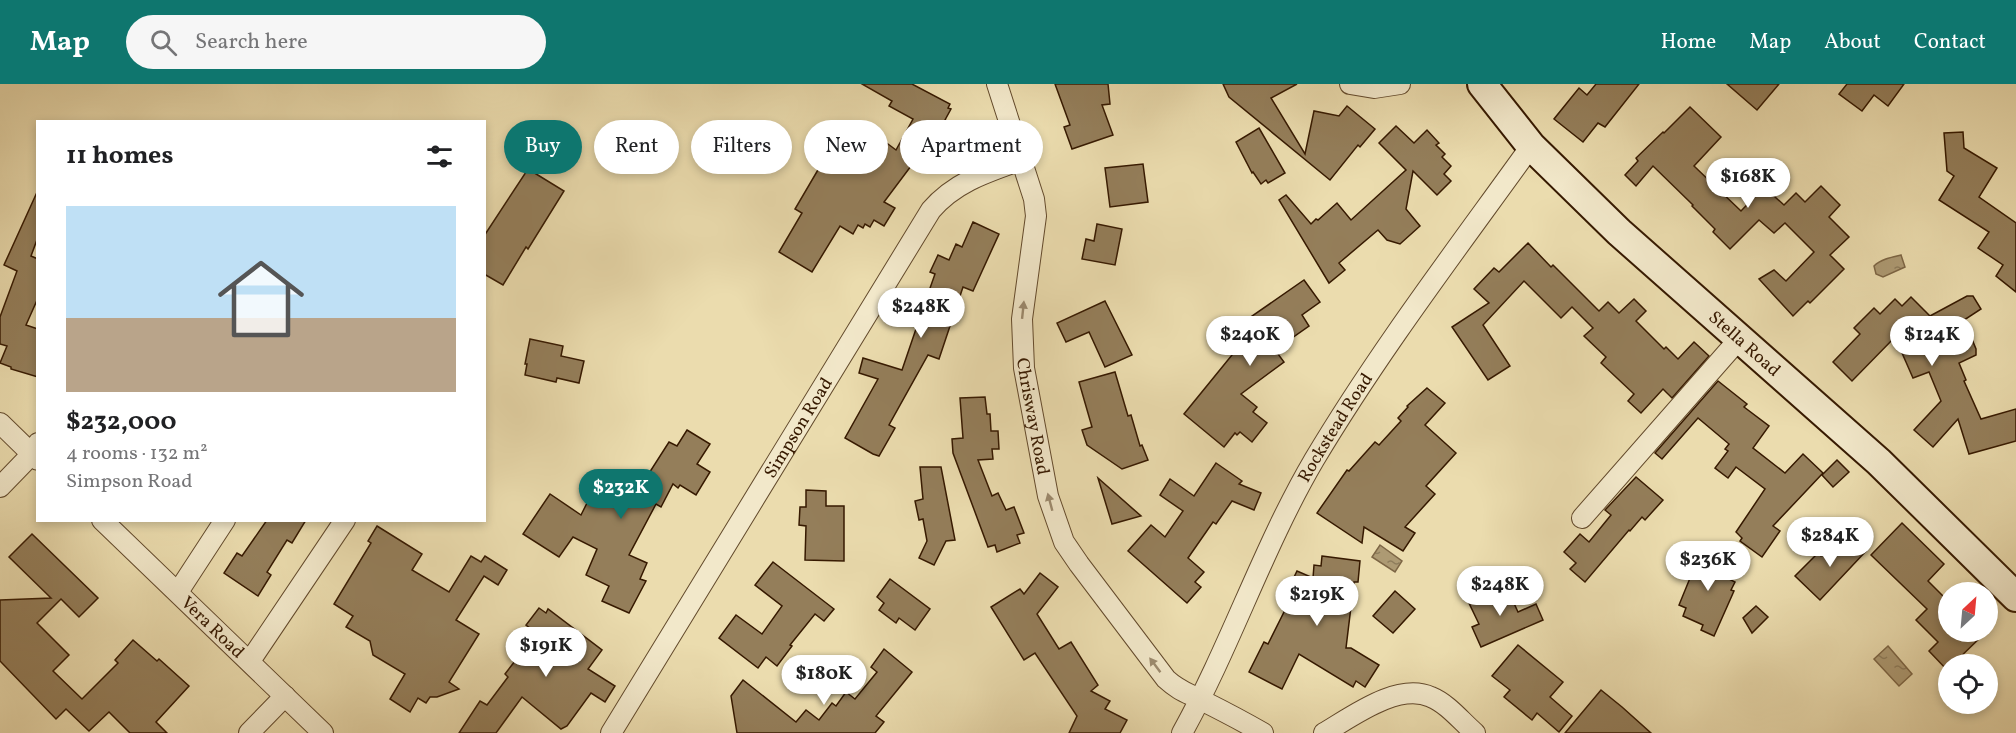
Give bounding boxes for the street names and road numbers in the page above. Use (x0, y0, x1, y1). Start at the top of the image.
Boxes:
street label: Stella Road (1702, 306, 1785, 383)
street label: Chrisway Road (1010, 357, 1055, 477)
street label: Rockstead Road (1293, 369, 1380, 487)
street label: Simpson Road (759, 373, 840, 484)
street label: Vera Road (174, 591, 249, 665)

